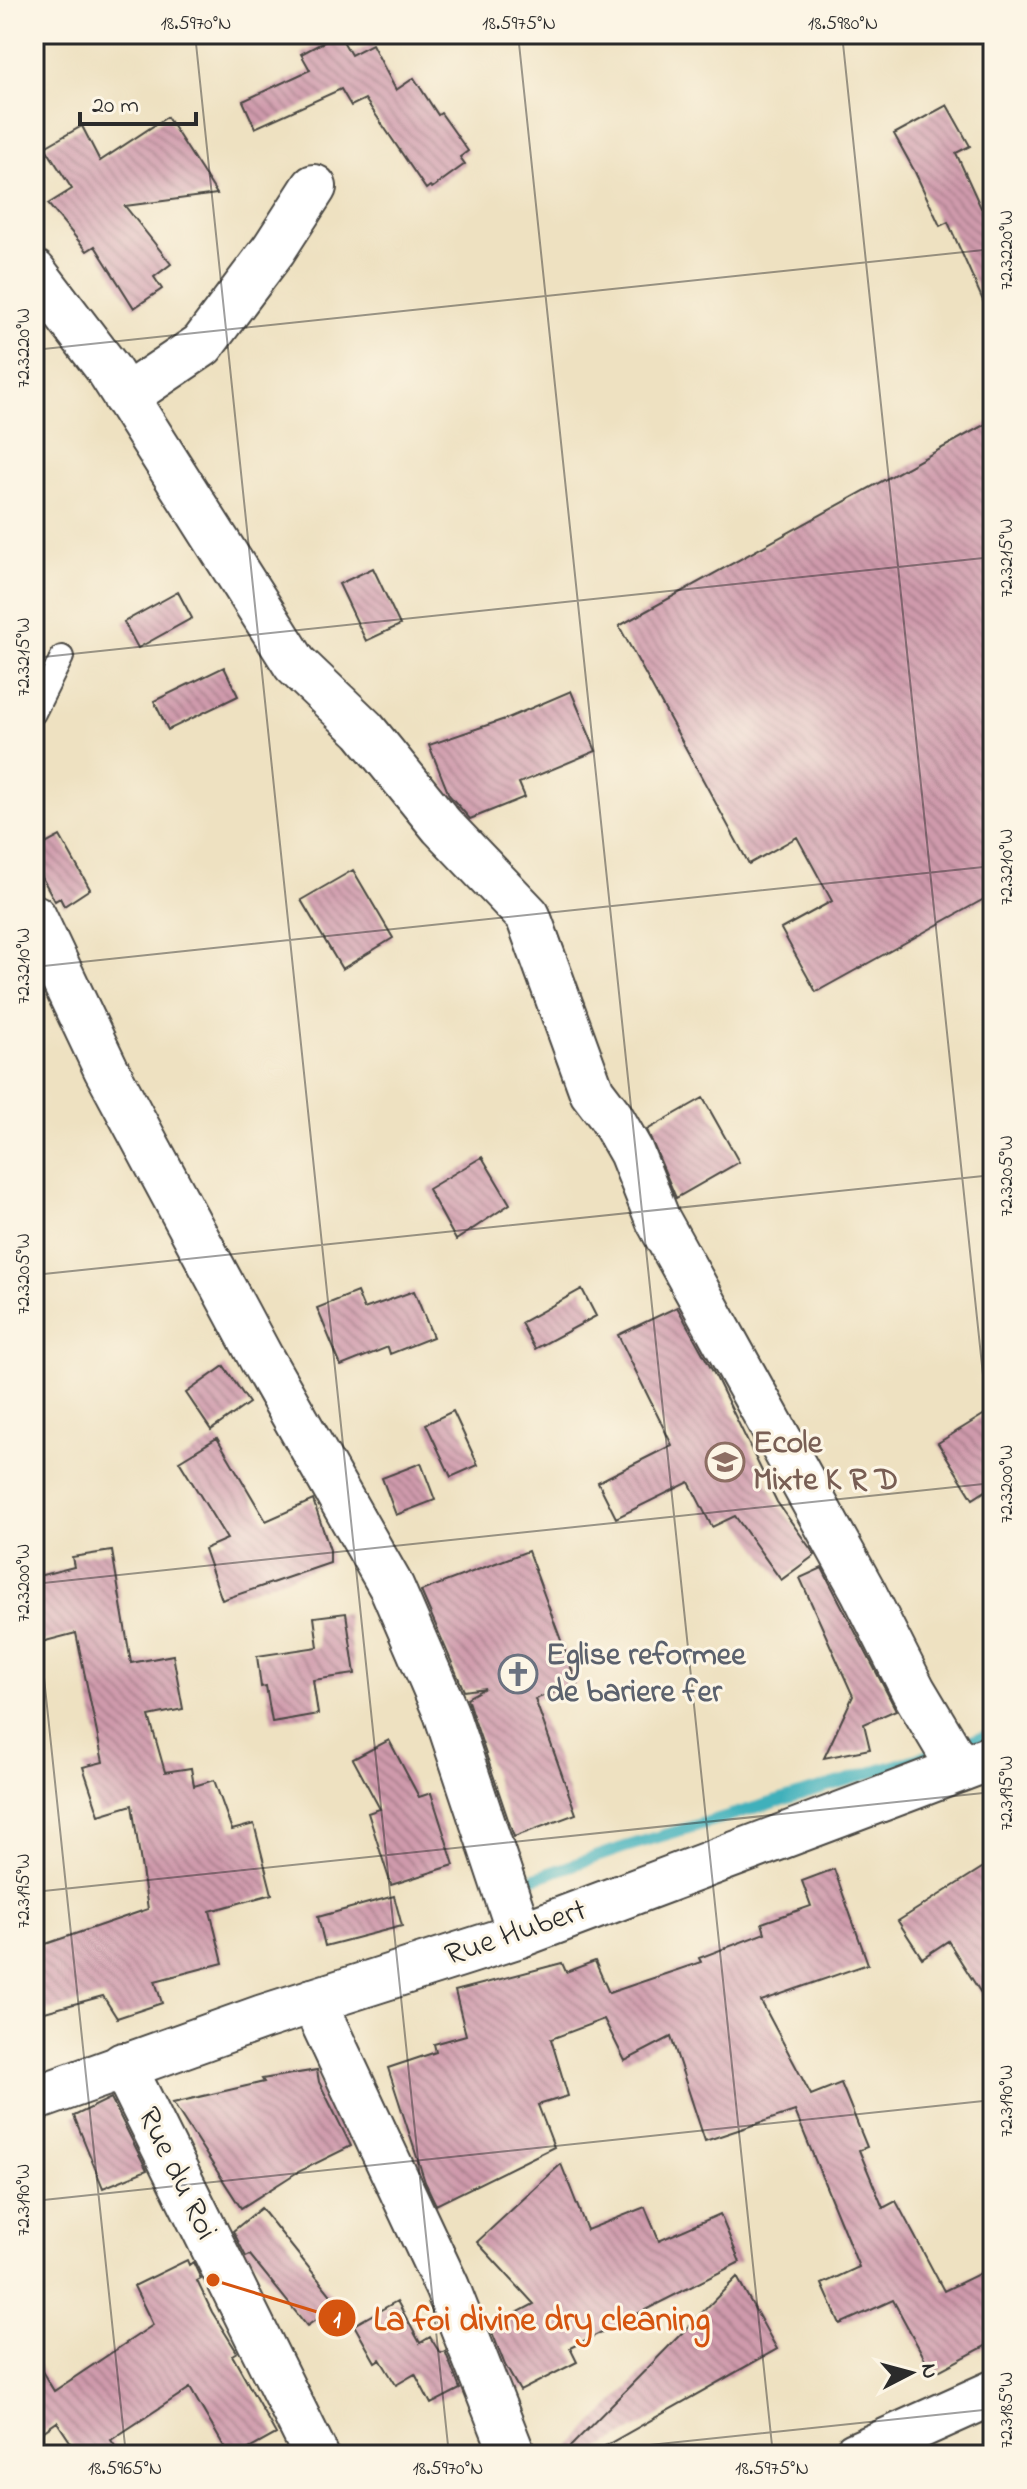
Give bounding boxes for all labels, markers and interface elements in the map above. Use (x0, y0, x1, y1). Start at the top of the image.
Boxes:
text: 18.5970°N (160, 10, 232, 39)
text: 18.5975°N (482, 10, 556, 39)
text: 18.5980°N (808, 10, 878, 39)
scale bar (80, 76, 196, 126)
text: 20 m (92, 89, 139, 124)
text: 72.3220°W (993, 210, 1022, 290)
text: 72.3220°W (10, 308, 39, 388)
text: 72.3215°W (993, 518, 1022, 598)
text: 72.3215°W (10, 617, 39, 697)
text: 72.3210°W (993, 829, 1022, 905)
text: 72.3210°W (10, 928, 39, 1004)
text: 72.3205°W (993, 1135, 1022, 1217)
text: 72.3205°W (10, 1233, 39, 1315)
place label: Ecole Mixte K R D (753, 1421, 898, 1505)
school or university icon: Ecole Mixte K R D (704, 1441, 746, 1483)
text: 72.3200°W (993, 1445, 1022, 1523)
text: 72.3200°W (10, 1544, 39, 1622)
place label: Eglise reformee de bariere fer (546, 1633, 747, 1717)
church icon: Eglise reformee de bariere fer (497, 1653, 539, 1695)
text: 72.3195°W (993, 1755, 1022, 1831)
text: 72.3195°W (10, 1853, 39, 1929)
street label: Rue Hubert (439, 1888, 593, 1980)
text: 72.3190°W (993, 2065, 1022, 2137)
street label: Rue du Roi (124, 2100, 228, 2248)
text: 72.3190°W (10, 2164, 39, 2236)
callout: La foi divine dry cleaning (317, 2289, 726, 2347)
text: La foi divine dry cleaning (374, 2297, 710, 2348)
text: 1 (333, 2304, 341, 2339)
north arrow (871, 2333, 951, 2413)
text: N (911, 2362, 945, 2380)
text: 72.3185°W (993, 2372, 1022, 2448)
text: 18.5965°N (88, 2455, 162, 2484)
text: 18.5970°N (412, 2455, 484, 2484)
text: 18.5975°N (735, 2455, 809, 2484)

